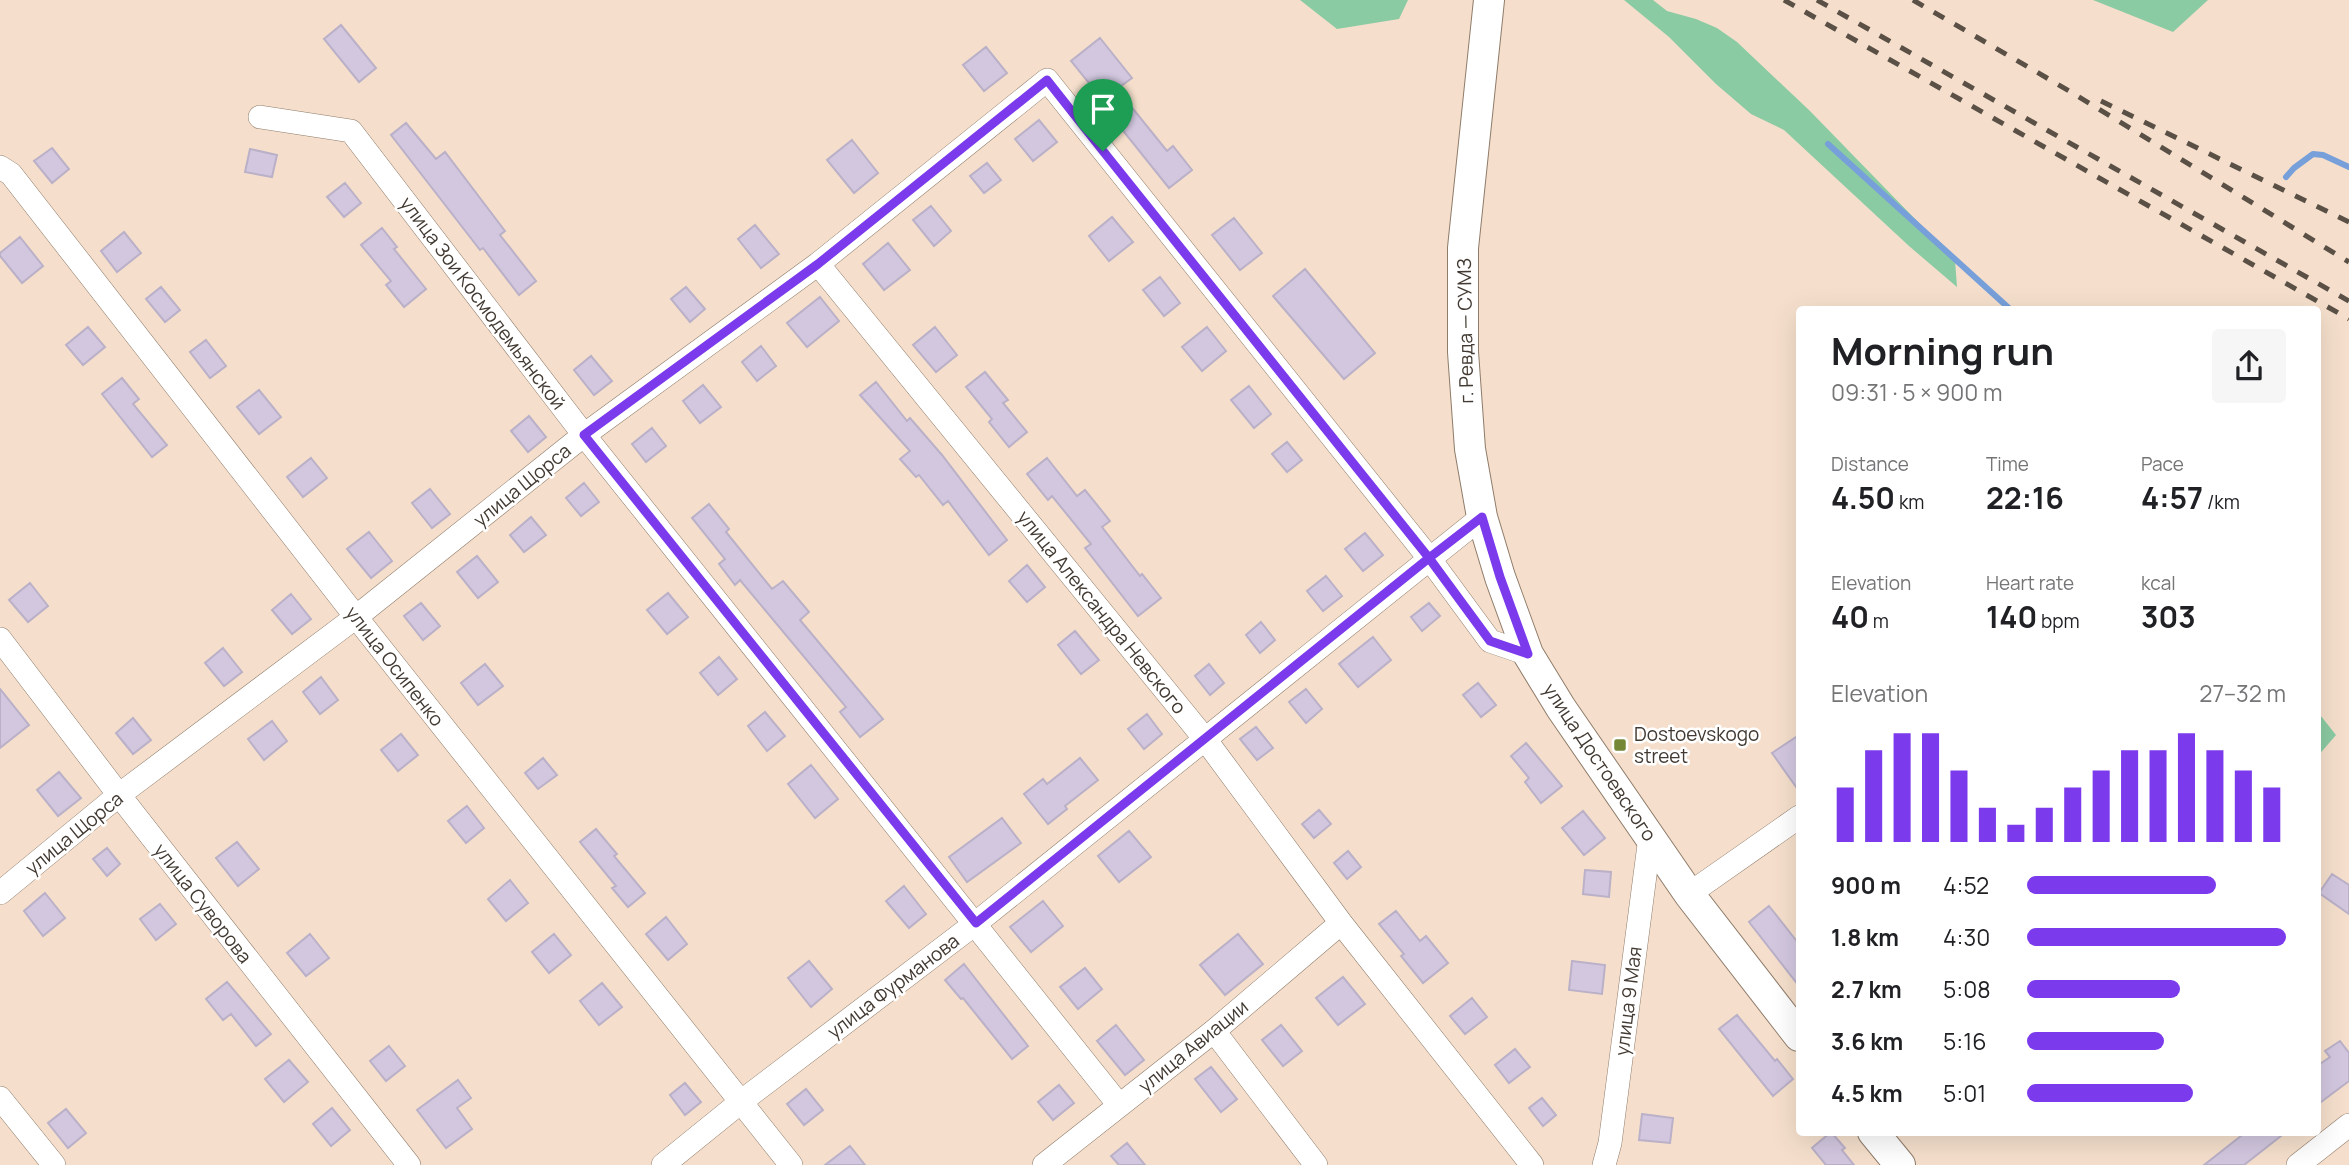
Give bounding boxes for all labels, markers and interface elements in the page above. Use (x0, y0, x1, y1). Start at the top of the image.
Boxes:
pin (1073, 79, 1133, 151)
icon: arrive (1084, 90, 1122, 128)
street label: улица Зои Космодемьянской (394, 191, 572, 415)
street label: г. Ревда — СУМЗ (1451, 258, 1479, 404)
text: Morning run (1831, 324, 2054, 376)
button: share (2212, 329, 2286, 403)
text: 09:31 · 5 × 900 m (1831, 376, 2002, 408)
street label: улица Щорса (468, 438, 576, 532)
text: Distance (1831, 451, 1909, 477)
text: Time (1986, 451, 2029, 477)
text: Pace (2141, 451, 2184, 477)
text: 4.50 (1831, 477, 1895, 518)
text: 22:16 (1986, 477, 2064, 518)
text: 4:57 (2141, 477, 2203, 518)
text: km (1895, 489, 1924, 515)
text: /km (2203, 489, 2240, 515)
street label: улица Александра Невского (1012, 505, 1192, 719)
text: Elevation (1831, 570, 1911, 596)
text: Heart rate (1986, 570, 2074, 596)
text: kcal (2141, 570, 2176, 596)
text: 40 (1831, 596, 1869, 637)
text: 140 (1986, 596, 2037, 637)
text: 303 (2141, 596, 2196, 637)
street label: улица Осипенко (340, 600, 450, 732)
text: m (1869, 608, 1889, 634)
text: bpm (2037, 608, 2080, 634)
text: Elevation (1831, 677, 1928, 709)
text: 27–32 m (2199, 677, 2286, 709)
street label: улица Достоевского (1537, 678, 1663, 846)
place label: Dostoevskogo street (1634, 721, 1759, 769)
marker: Dostoevskogo street (1612, 737, 1628, 753)
street label: улица Щорса (20, 786, 128, 880)
street label: улица Суворова (148, 838, 258, 968)
text: 900 m (1831, 869, 1901, 901)
text: 4:52 (1943, 869, 1989, 901)
text: 1.8 km (1831, 921, 1899, 953)
text: 4:30 (1943, 921, 1990, 953)
street label: улица Фурманова (822, 928, 964, 1044)
street label: улица 9 Мая (1608, 945, 1648, 1057)
text: 2.7 km (1831, 973, 1902, 1005)
text: 5:08 (1943, 973, 1991, 1005)
street label: улица Авиации (1133, 994, 1253, 1098)
text: 3.6 km (1831, 1025, 1903, 1057)
text: 5:16 (1943, 1025, 1986, 1057)
text: 4.5 km (1831, 1077, 1903, 1109)
text: 5:01 (1943, 1077, 1986, 1109)

